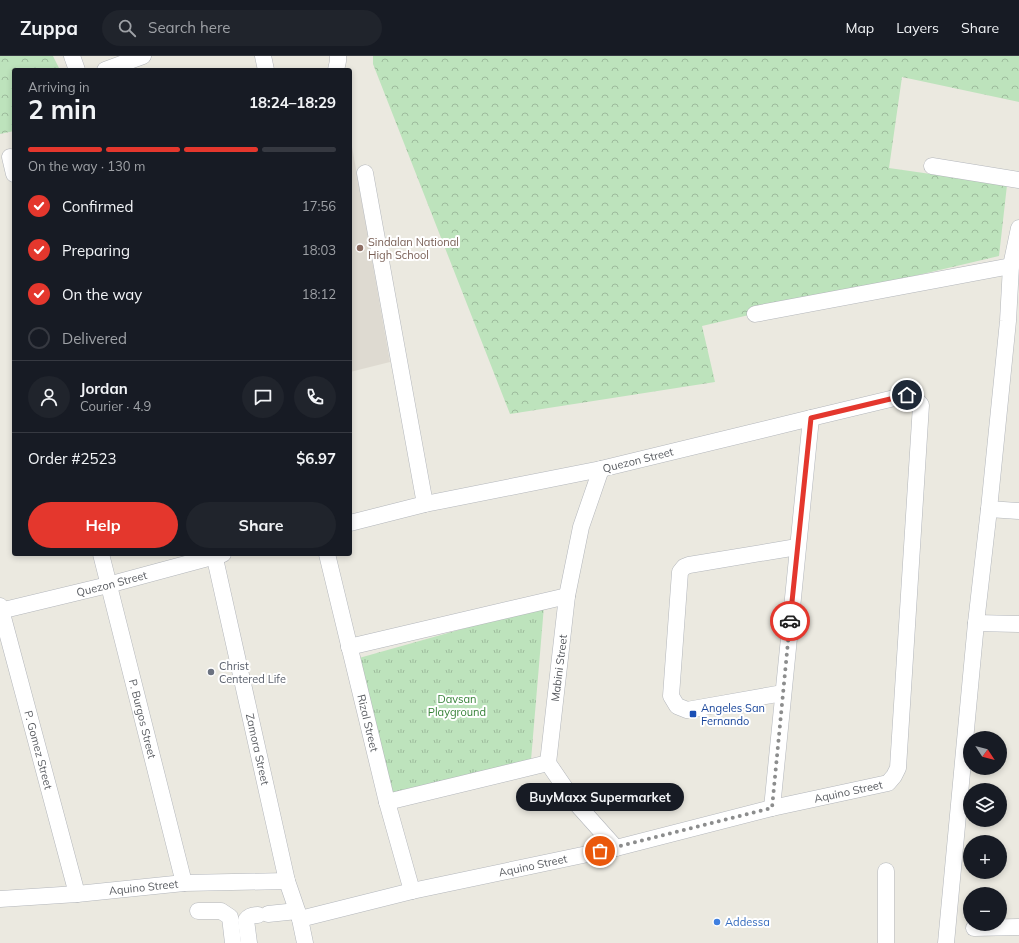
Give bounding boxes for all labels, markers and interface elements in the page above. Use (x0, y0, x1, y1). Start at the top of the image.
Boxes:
search box (102, 10, 382, 46)
text: Zuppa (20, 16, 78, 40)
icon: search (116, 17, 138, 39)
text: Search here (148, 18, 230, 37)
text: Map (845, 19, 874, 37)
text: Layers (896, 19, 939, 37)
text: Share (961, 19, 999, 37)
text: Arriving in (28, 79, 90, 95)
text: 2 min (28, 93, 97, 126)
text: 18:24–18:29 (249, 93, 336, 112)
text: On the way · 130 m (28, 158, 145, 174)
icon: check (28, 195, 50, 217)
text: Confirmed (62, 197, 133, 216)
text: 17:56 (302, 198, 336, 214)
place label: Sindalan National High School (368, 235, 459, 262)
icon: check (28, 239, 50, 261)
text: Preparing (62, 241, 130, 260)
text: 18:03 (302, 242, 336, 258)
marker: Sindalan National High School (355, 243, 365, 253)
icon: check (28, 283, 50, 305)
text: On the way (62, 285, 142, 304)
text: 18:12 (302, 286, 336, 302)
text: Delivered (62, 329, 127, 348)
button: person (28, 376, 70, 418)
button: chat (242, 376, 284, 418)
button: phone (294, 376, 336, 418)
pin (890, 378, 924, 412)
text: Jordan (80, 379, 128, 398)
icon: home (896, 384, 918, 406)
text: Courier · 4.9 (80, 398, 151, 414)
street label: Quezon Street (601, 444, 675, 476)
text: Order #2523 (28, 449, 116, 468)
text: $6.97 (296, 449, 336, 468)
button: Help (28, 502, 178, 548)
button: Share (186, 502, 336, 548)
street label: Quezon Street (75, 568, 149, 599)
courier (770, 601, 810, 641)
icon: car (779, 610, 801, 632)
street label: Mabini Street (548, 633, 570, 702)
place label: Christ Centered Life (219, 659, 286, 686)
marker: Christ Centered Life (206, 667, 216, 677)
street label: P. Burgos Street (126, 678, 159, 760)
park label: Davsan Playground (428, 692, 486, 719)
street label: Rizal Street (354, 693, 382, 753)
place label: Angeles San Fernando (701, 701, 765, 728)
street label: P. Gomez Street (21, 709, 56, 791)
marker: Angeles San Fernando (688, 709, 698, 719)
street label: Zamora Street (243, 712, 272, 786)
north arrow (963, 731, 1007, 775)
map controls (963, 731, 1007, 931)
street label: Aquino Street (813, 777, 884, 806)
callout: BuyMaxx Supermarket (516, 783, 684, 811)
button: layers (963, 783, 1007, 827)
text: BuyMaxx Supermarket (529, 789, 671, 805)
pin (583, 834, 617, 868)
button: + (963, 835, 1007, 879)
icon: bag (589, 840, 611, 862)
street label: Aquino Street (497, 851, 569, 880)
street label: Aquino Street (108, 877, 179, 898)
button: − (963, 887, 1007, 931)
place label: Addessa (725, 915, 770, 929)
marker: Addessa (712, 917, 722, 927)

